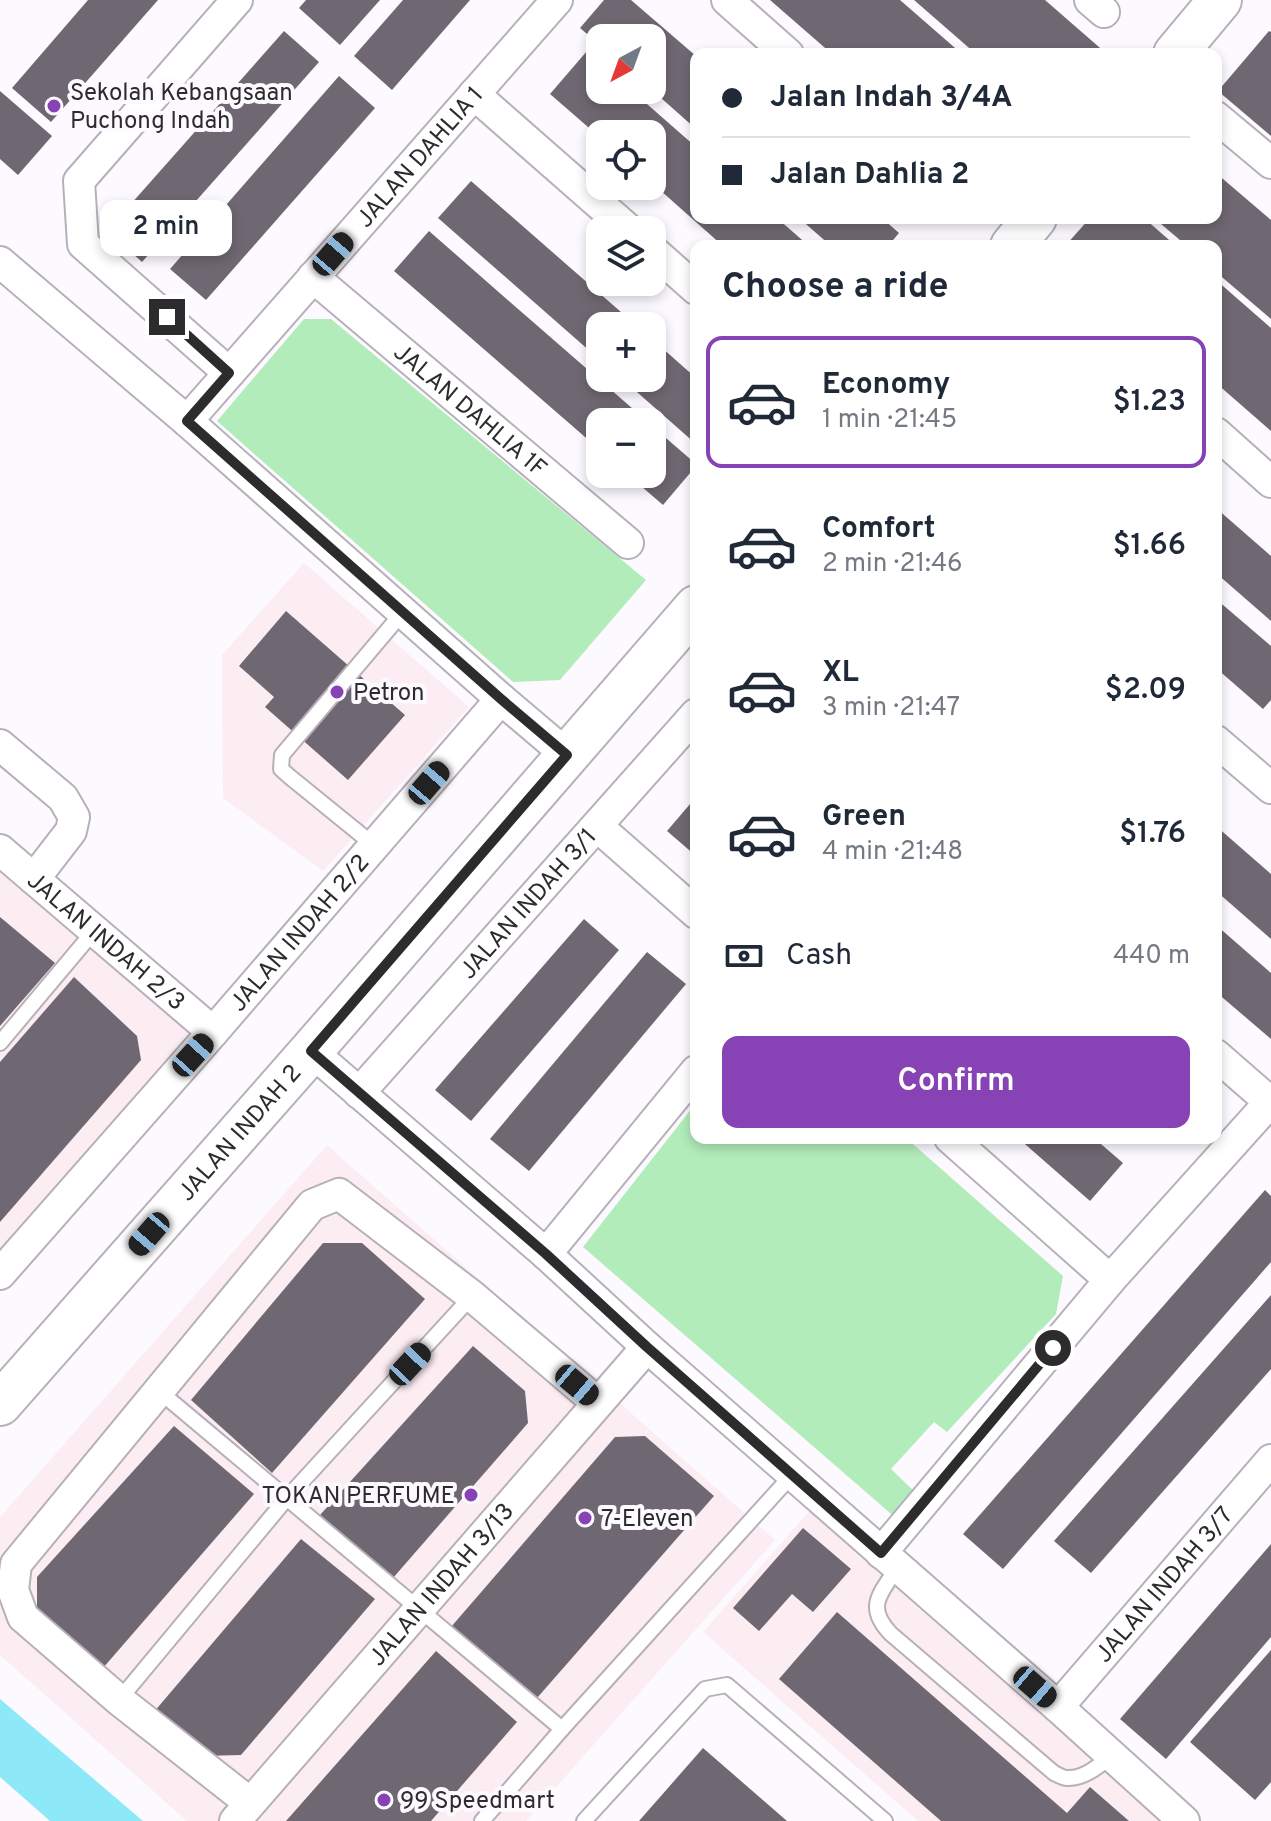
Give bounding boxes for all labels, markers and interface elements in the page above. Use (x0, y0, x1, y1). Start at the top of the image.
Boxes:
north arrow (586, 24, 666, 104)
map controls (586, 24, 666, 488)
place label: Sekolah Kebangsaan Puchong Indah (70, 79, 293, 137)
text: Jalan Indah 3/4A (770, 80, 1013, 117)
street label: JALAN DAHLIA 1 (351, 81, 491, 235)
marker: Sekolah Kebangsaan Puchong Indah (45, 97, 63, 115)
button: locate (586, 120, 666, 200)
text: Jalan Dahlia 2 (770, 157, 969, 194)
callout: 2 min (101, 201, 233, 257)
text: 2 min (132, 211, 200, 244)
button: layers (586, 216, 666, 296)
car (308, 228, 358, 280)
text: Choose a ride (722, 265, 948, 311)
route end (149, 299, 185, 335)
button: + (586, 312, 666, 392)
street label: JALAN DAHLIA 1F (386, 338, 552, 485)
icon: car (726, 366, 798, 438)
text: Economy (822, 367, 950, 404)
text: $1.23 (1113, 384, 1186, 421)
text: 1 min · 21:45 (822, 404, 957, 437)
button: − (586, 408, 666, 488)
icon: car (726, 510, 798, 582)
text: Comfort (822, 511, 935, 548)
text: $1.66 (1113, 528, 1186, 565)
text: 2 min · 21:46 (822, 548, 963, 581)
icon: car (726, 654, 798, 726)
text: XL (822, 655, 859, 692)
text: $2.09 (1105, 672, 1186, 709)
place label: Petron (353, 679, 425, 709)
marker: Petron (328, 683, 346, 701)
text: 3 min · 21:47 (822, 692, 960, 725)
car (404, 757, 454, 809)
icon: car (726, 798, 798, 870)
text: Green (822, 799, 906, 836)
text: $1.76 (1119, 816, 1186, 853)
street label: JALAN INDAH 3/1 (454, 823, 604, 986)
text: 4 min · 21:48 (822, 836, 963, 869)
street label: JALAN INDAH 2/2 (224, 849, 377, 1019)
street label: JALAN INDAH 2/3 (20, 867, 190, 1018)
icon: cash (722, 934, 766, 978)
text: Cash (786, 938, 852, 975)
text: 440 m (1113, 940, 1190, 973)
car (168, 1029, 218, 1081)
button: Confirm (722, 1036, 1190, 1128)
street label: JALAN INDAH 2 (173, 1059, 309, 1208)
car (124, 1208, 174, 1260)
route start (1035, 1330, 1071, 1366)
car (385, 1338, 435, 1390)
car (551, 1360, 603, 1410)
place label: TOKAN PERFUME (262, 1482, 455, 1512)
marker: TOKAN PERFUME (462, 1486, 480, 1504)
street label: JALAN INDAH 3/13 (363, 1498, 522, 1673)
street label: JALAN INDAH 3/7 (1090, 1502, 1241, 1670)
place label: 7-Eleven (601, 1505, 694, 1535)
marker: 7-Eleven (576, 1509, 594, 1527)
car (1009, 1662, 1061, 1712)
place label: 99 Speedmart (400, 1787, 555, 1817)
marker: 99 Speedmart (375, 1791, 393, 1809)

